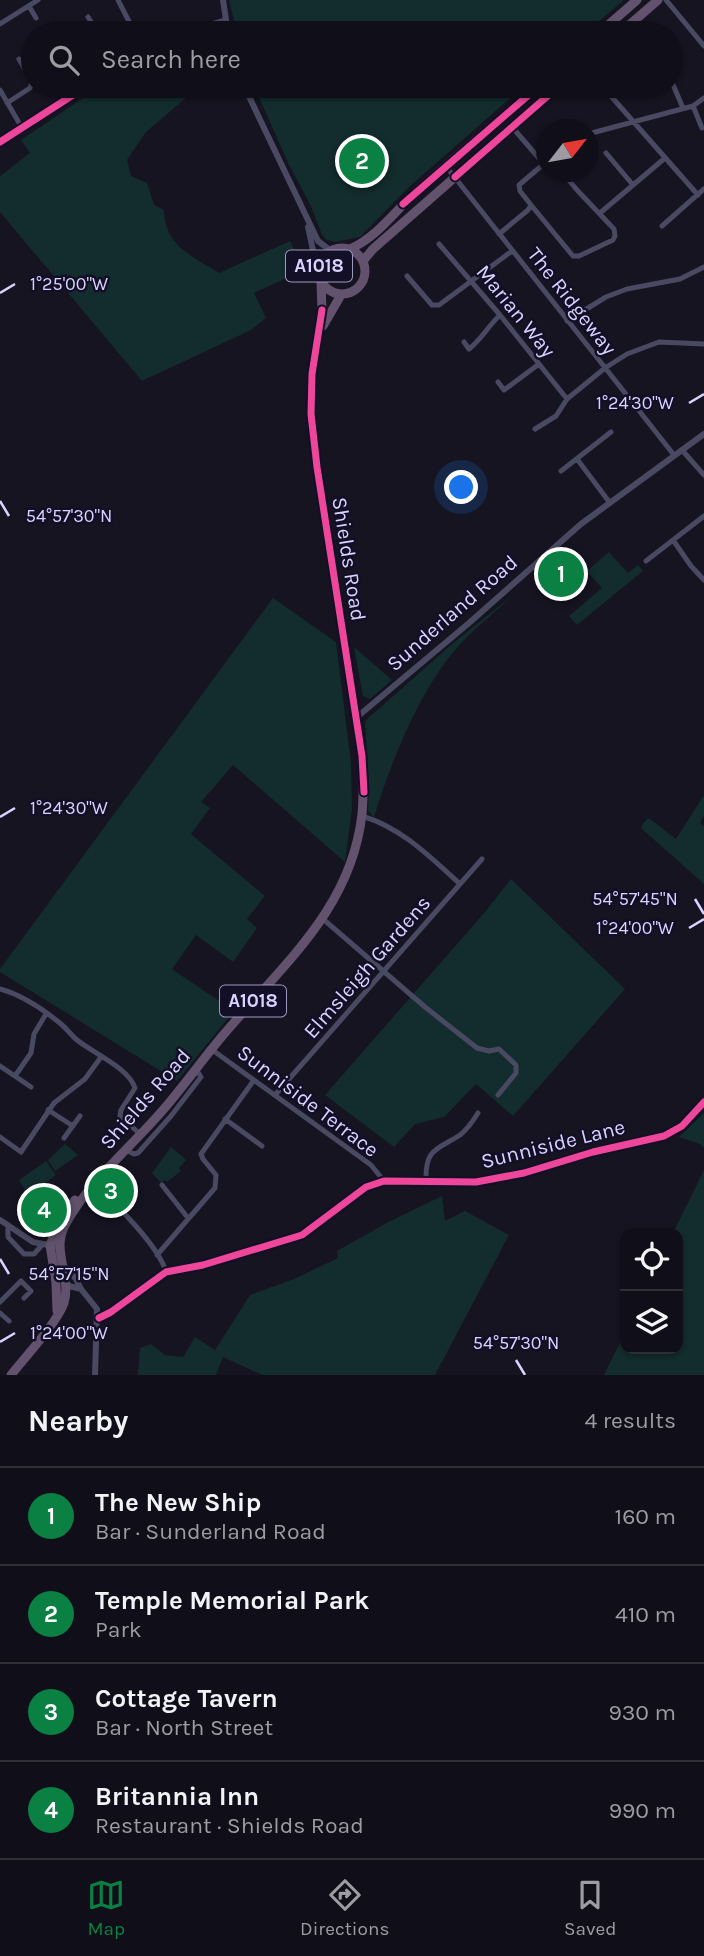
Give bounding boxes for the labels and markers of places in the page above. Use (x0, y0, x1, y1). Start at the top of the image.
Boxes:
pin: 2 (339, 135, 385, 187)
pin: 1 (538, 548, 584, 600)
pin: 3 (88, 1165, 134, 1217)
pin: 4 (21, 1184, 67, 1236)

